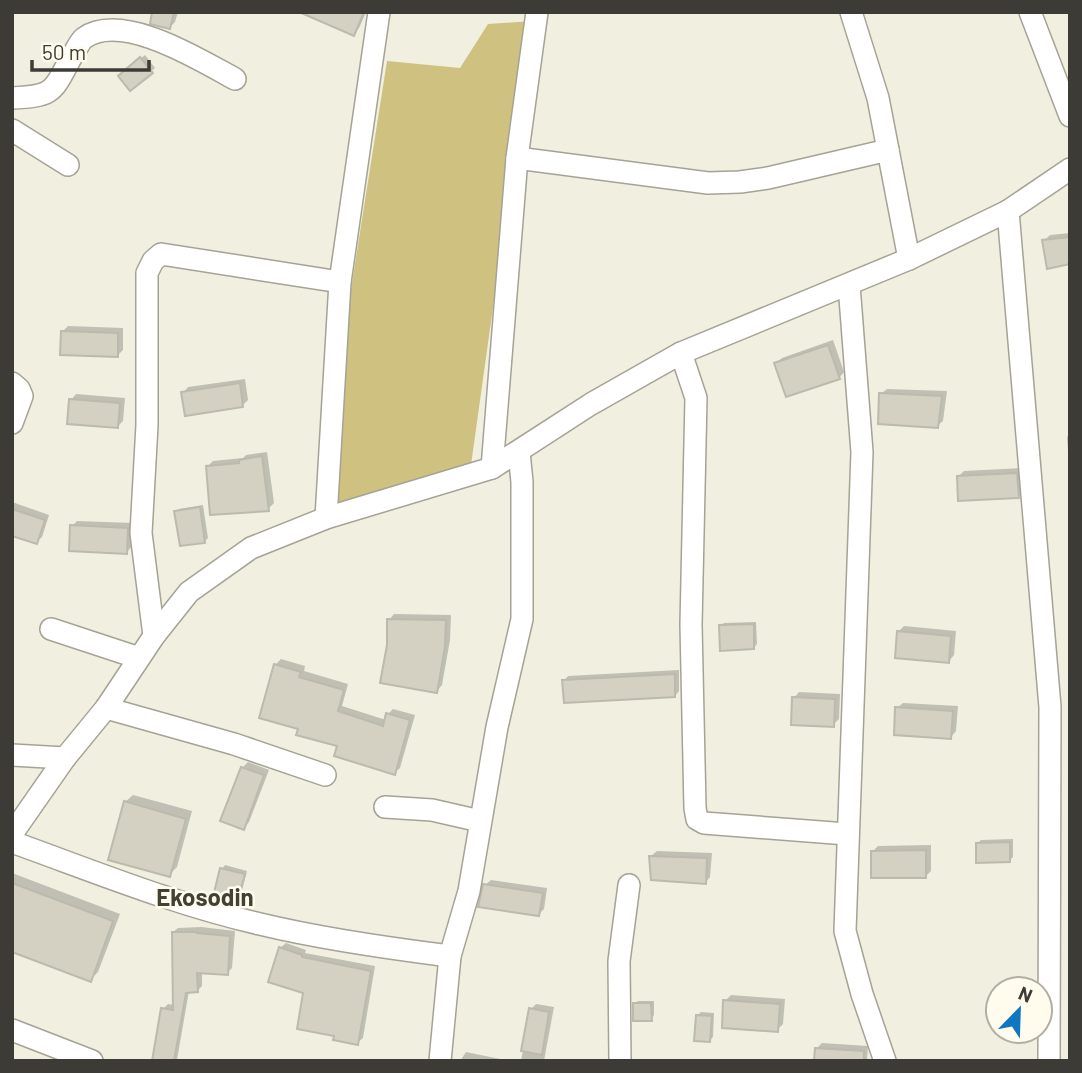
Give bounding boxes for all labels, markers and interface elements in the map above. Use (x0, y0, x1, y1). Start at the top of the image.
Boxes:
scale bar (32, 28, 149, 72)
text: 50 m (42, 39, 86, 64)
district label: Ekosodin (156, 882, 254, 911)
north arrow (984, 975, 1054, 1045)
text: N (1016, 981, 1036, 1007)

